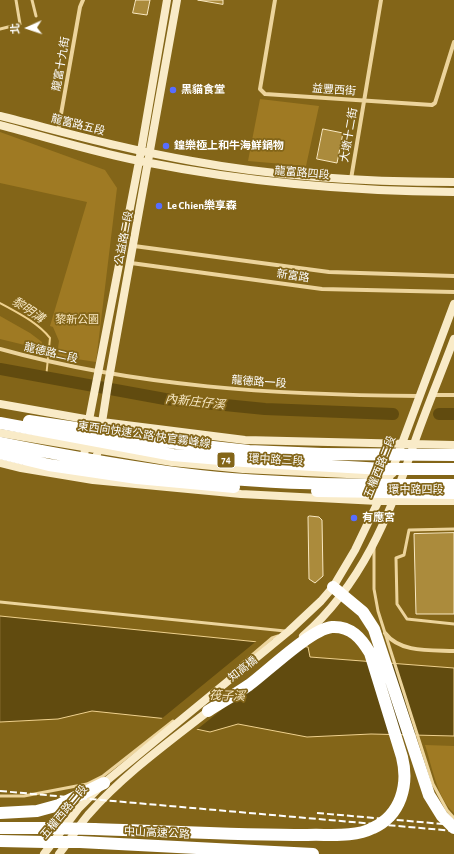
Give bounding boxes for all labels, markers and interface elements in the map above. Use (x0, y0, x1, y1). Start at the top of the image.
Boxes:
north arrow (8, 8, 48, 48)
text: 北 (10, 23, 21, 34)
street label: 龍富十九街 (50, 36, 72, 92)
street label: 益豐西街 (312, 82, 356, 98)
place label: 黑貓食堂 (181, 83, 225, 97)
marker: 黑貓食堂 (168, 85, 178, 95)
street label: 大墩十二街 (338, 107, 360, 163)
street label: 龍富路五段 (50, 112, 106, 138)
place label: 鍠樂極上和牛海鮮鍋物 (174, 139, 284, 153)
marker: 鍠樂極上和牛海鮮鍋物 (161, 141, 171, 151)
street label: 龍富路四段 (274, 164, 330, 182)
place label: Le Chien樂享森 (167, 199, 237, 213)
marker: Le Chien樂享森 (154, 201, 164, 211)
street label: 公益路二段 (112, 210, 136, 266)
street label: 新富路 (276, 267, 310, 285)
water label: 黎明溝 (9, 294, 47, 326)
park label: 黎新公園 (55, 313, 99, 327)
street label: 龍德路二段 (23, 340, 79, 366)
street label: 龍德路一段 (231, 373, 287, 391)
water label: 內新庄仔溪 (164, 392, 226, 412)
street label: 東西向快速公路 快官霧峰線 (77, 419, 211, 451)
street label: 五權西路二段 (362, 434, 398, 500)
road number: 74 (217, 452, 235, 468)
street label: 環中路三段 (248, 452, 304, 468)
street label: 環中路四段 (389, 483, 443, 497)
place label: 有應宮 (362, 511, 395, 525)
marker: 有應宮 (349, 513, 359, 523)
street label: 知高橋 (226, 654, 260, 684)
water label: 筏子溪 (209, 688, 245, 704)
street label: 五權西路二段 (38, 782, 90, 842)
street label: 中山高速公路 (124, 825, 190, 841)

